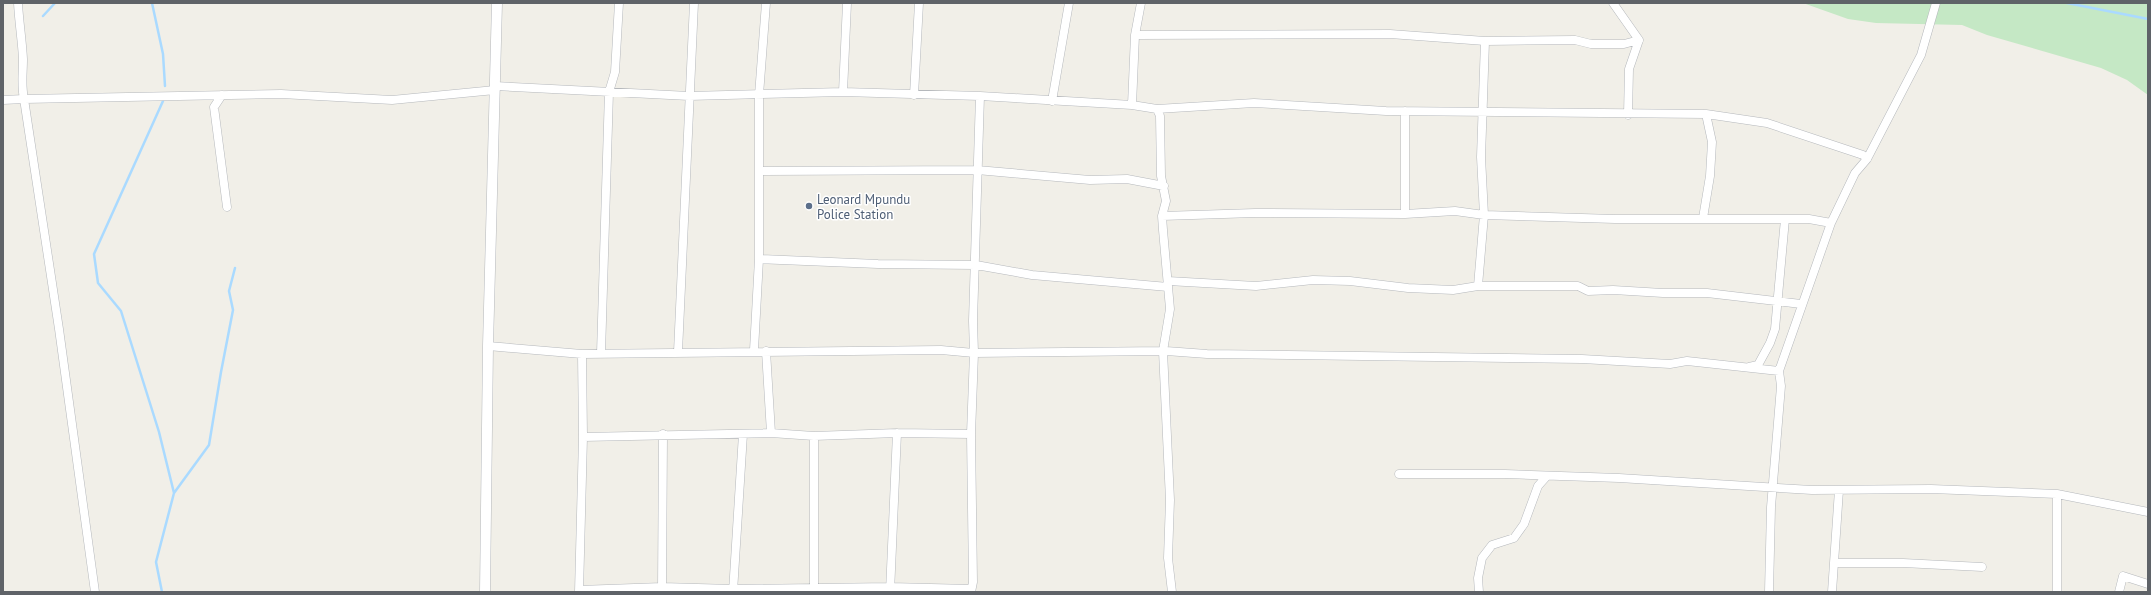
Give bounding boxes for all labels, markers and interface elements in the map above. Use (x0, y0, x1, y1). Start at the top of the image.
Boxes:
place label: Leonard Mpundu Police Station (817, 191, 910, 223)
marker: Leonard Mpundu Police Station (804, 201, 814, 211)

